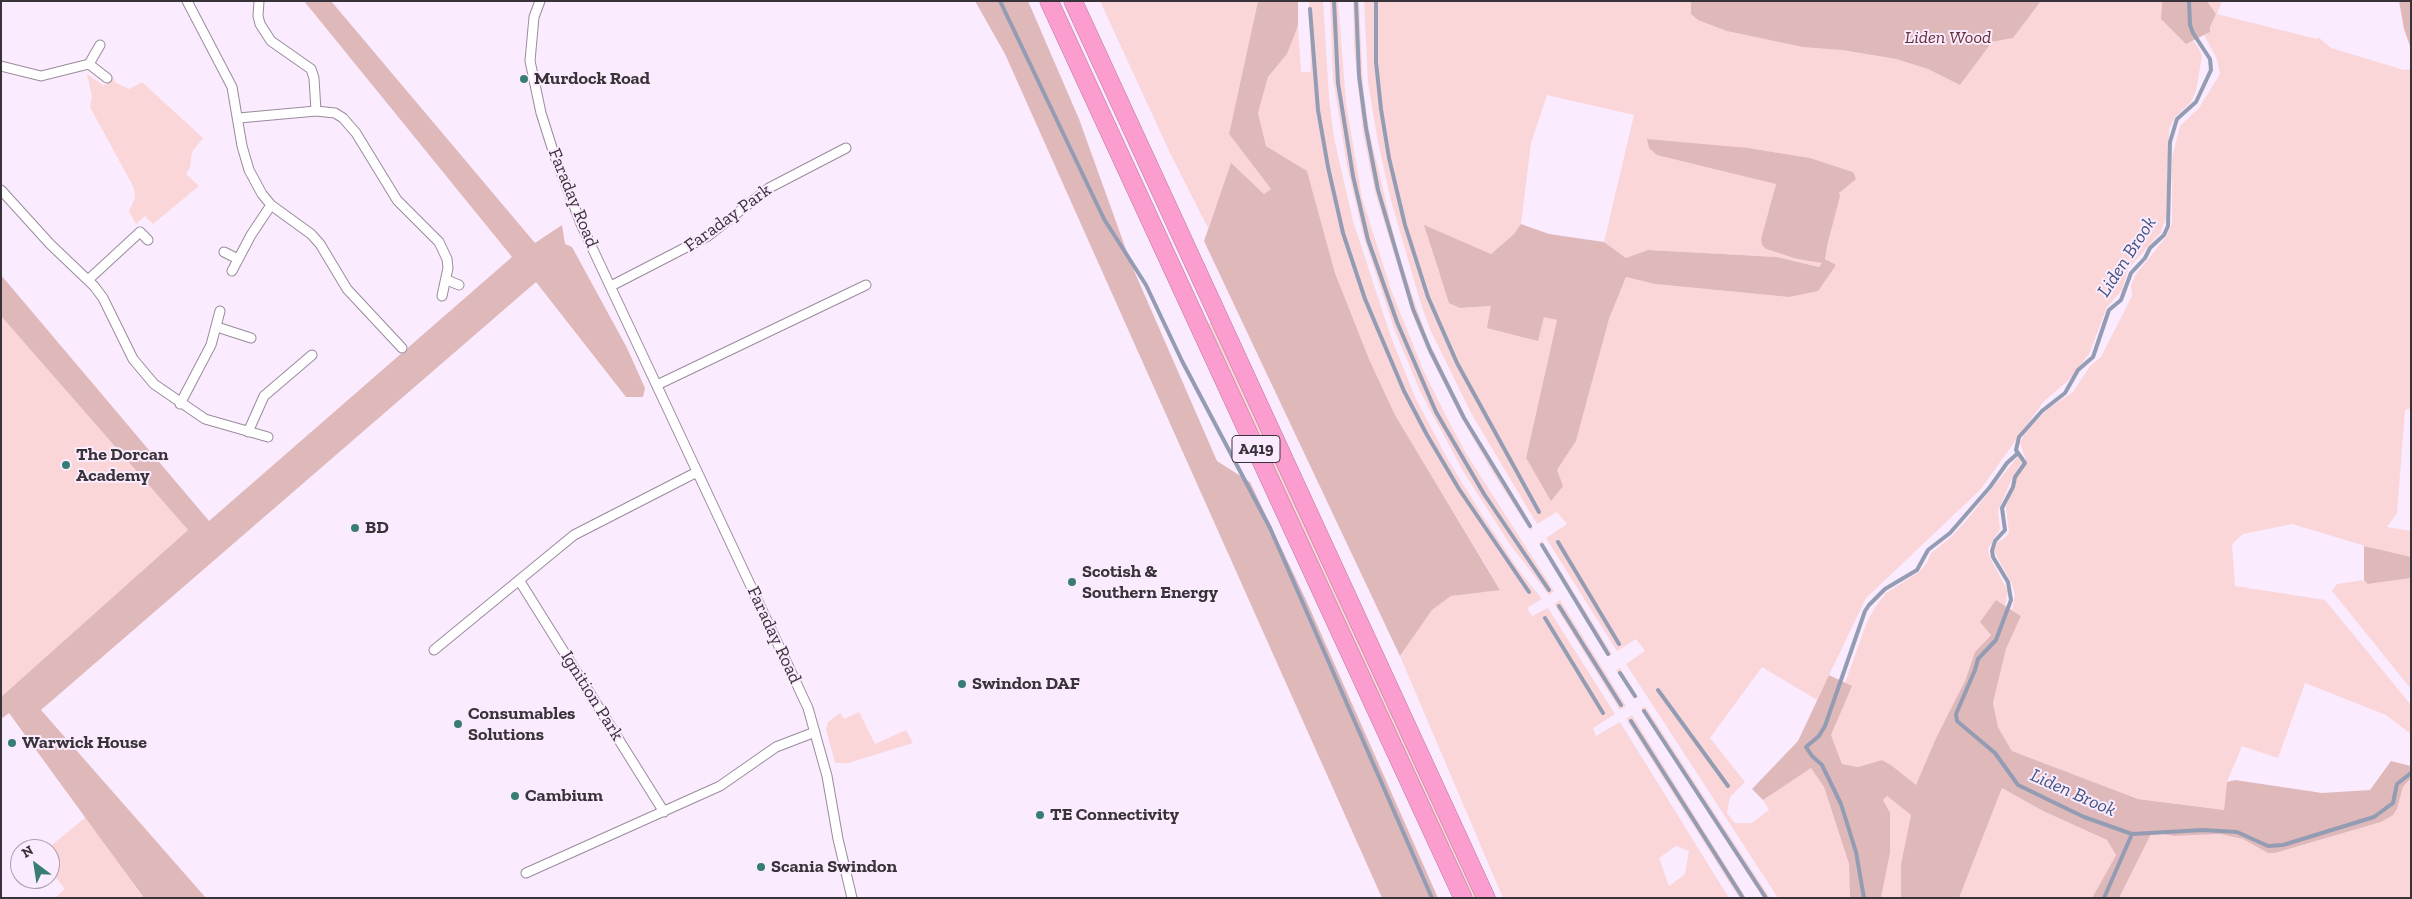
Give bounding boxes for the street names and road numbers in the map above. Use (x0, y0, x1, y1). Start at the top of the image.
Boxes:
street label: Faraday Road (543, 145, 603, 251)
street label: Faraday Park (680, 179, 776, 257)
road number: A419 (1232, 436, 1280, 462)
street label: Faraday Road (742, 583, 806, 687)
street label: Ignition Park (556, 647, 628, 745)

